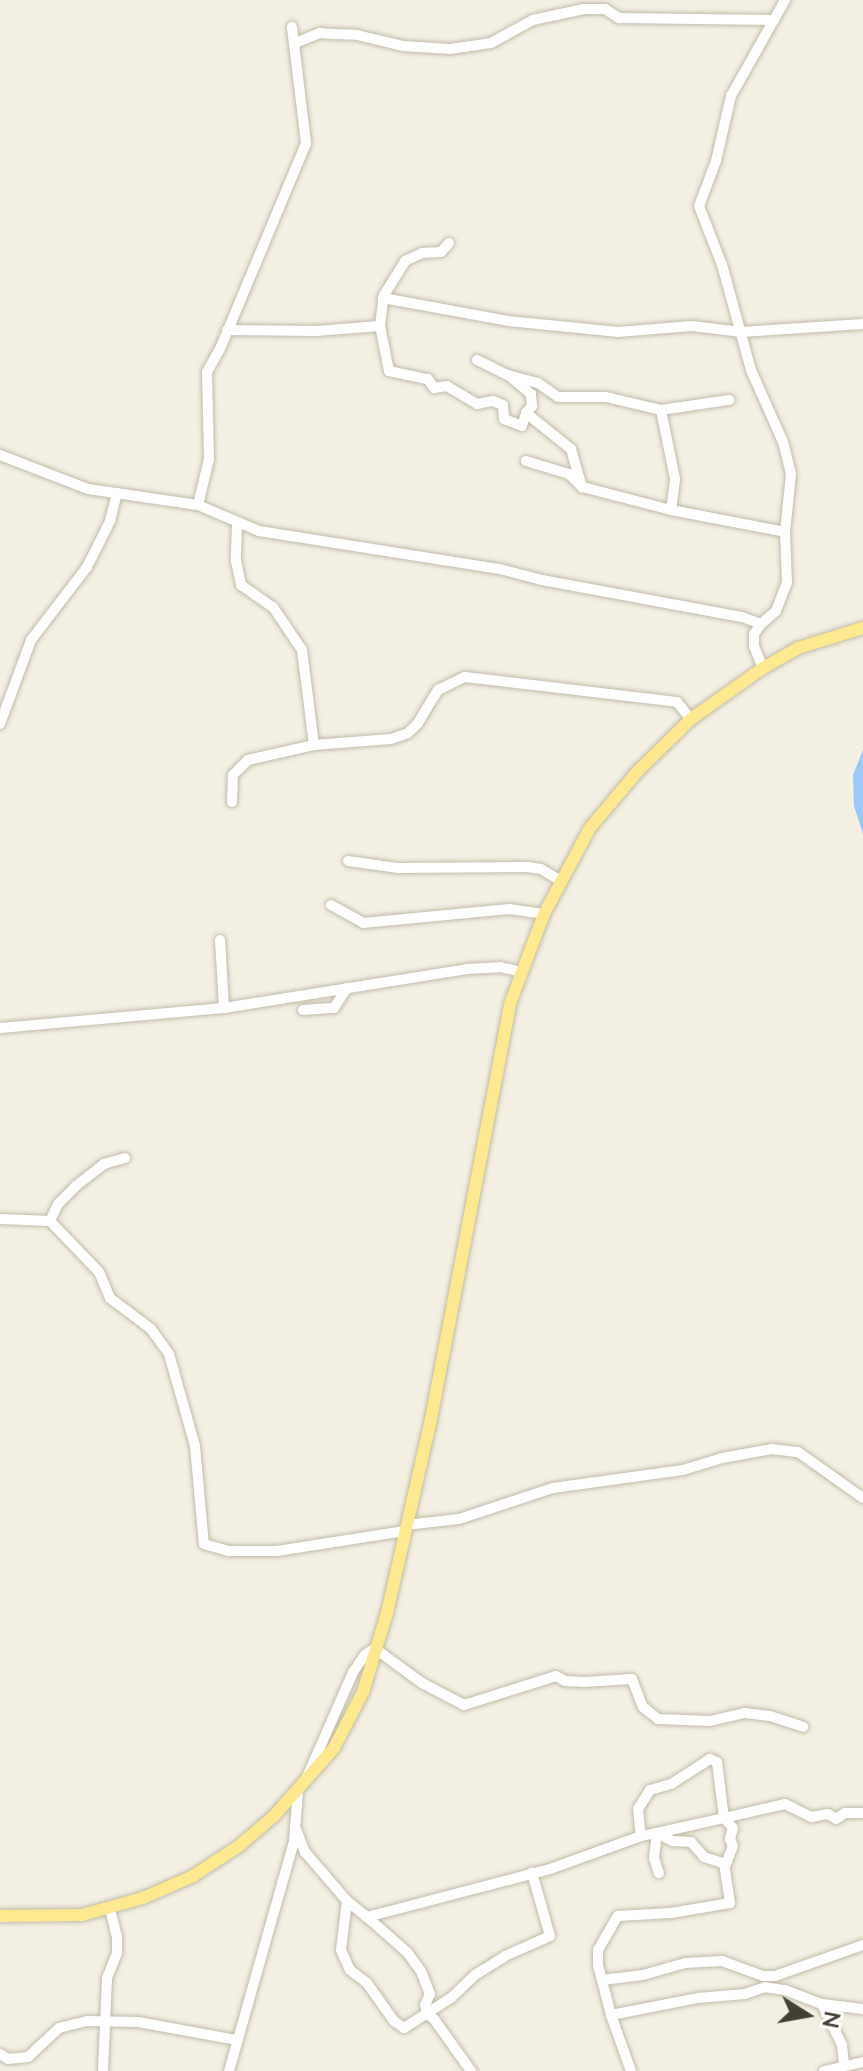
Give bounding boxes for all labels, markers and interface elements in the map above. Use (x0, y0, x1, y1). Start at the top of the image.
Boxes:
north arrow (767, 1975, 847, 2055)
text: N (814, 2009, 847, 2031)

